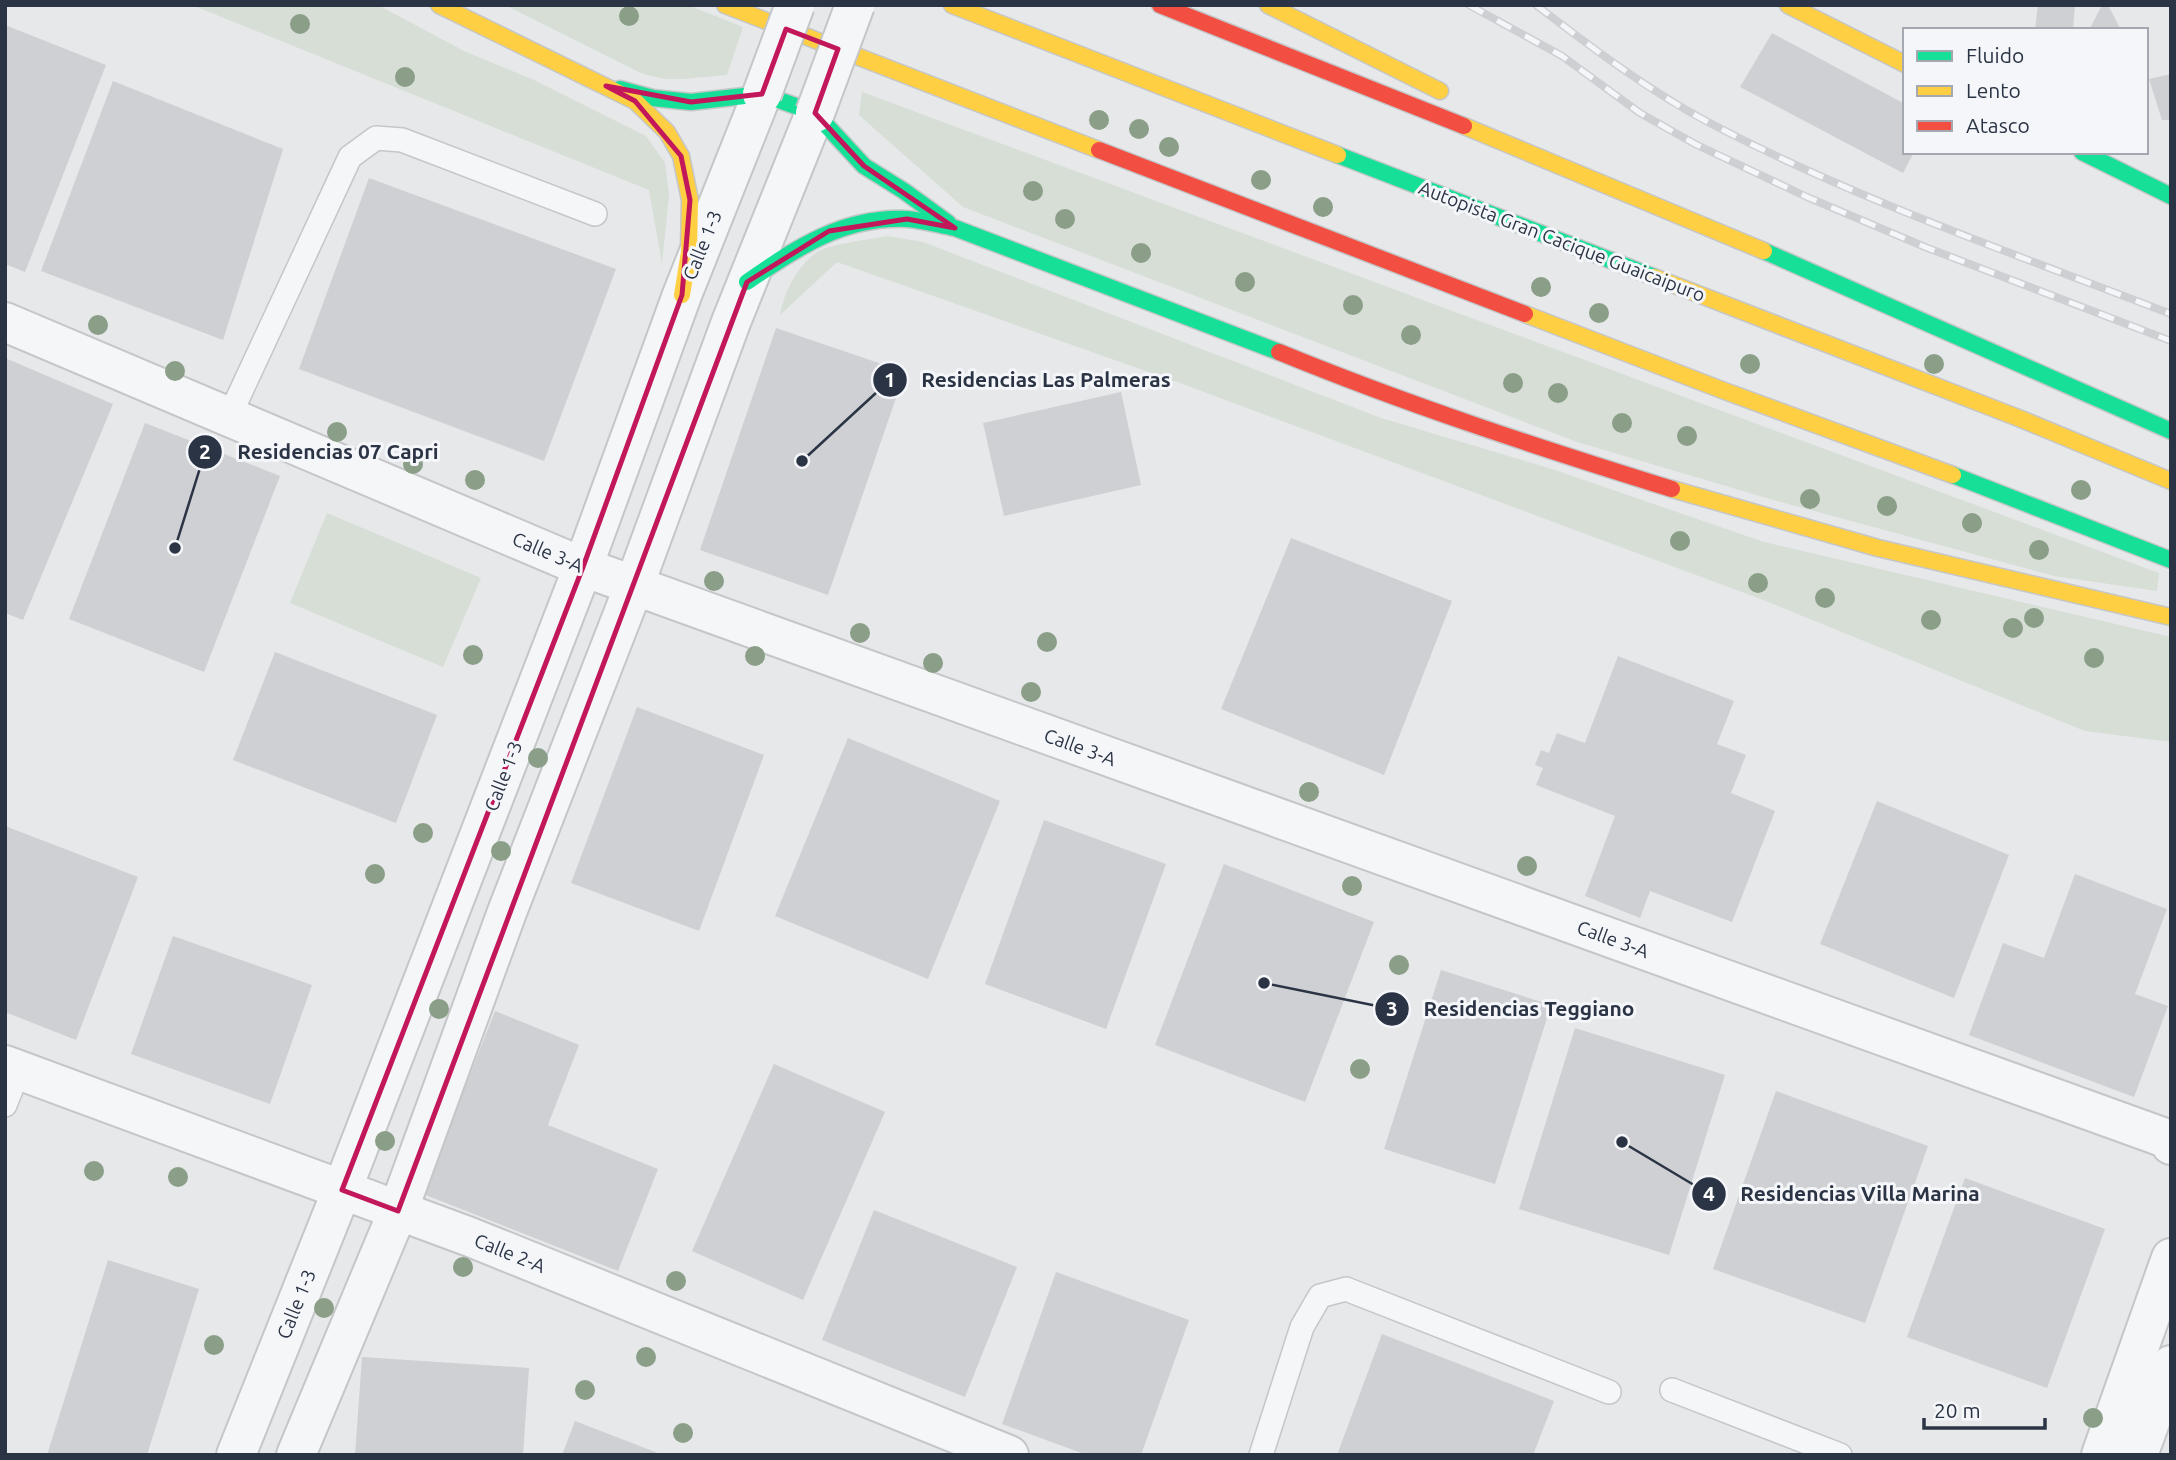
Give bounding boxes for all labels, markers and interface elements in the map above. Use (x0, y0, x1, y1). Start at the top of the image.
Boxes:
legend (1903, 28, 2148, 154)
text: Fluido (1966, 43, 2024, 67)
text: Lento (1966, 78, 2021, 102)
text: Atasco (1966, 113, 2030, 137)
street label: Autopista Gran Cacique Guaicaipuro (1416, 176, 1708, 306)
street label: Calle 1-3 (678, 207, 726, 283)
callout: Residencias Las Palmeras (872, 359, 1184, 401)
text: 1 (884, 367, 896, 391)
text: Residencias Las Palmeras (921, 367, 1171, 391)
callout: Residencias 07 Capri (188, 431, 452, 473)
text: 2 (199, 439, 211, 463)
text: Residencias 07 Capri (237, 439, 439, 463)
street label: Calle 3-A (509, 527, 587, 577)
street label: Calle 3-A (1041, 724, 1120, 770)
street label: Calle 1-3 (480, 738, 526, 814)
street label: Calle 3-A (1574, 916, 1653, 962)
callout: Residencias Teggiano (1374, 988, 1648, 1030)
text: 3 (1386, 996, 1398, 1020)
text: Residencias Teggiano (1424, 996, 1634, 1020)
callout: Residencias Villa Marina (1692, 1173, 1994, 1215)
text: 4 (1703, 1181, 1715, 1205)
text: Residencias Villa Marina (1740, 1181, 1980, 1205)
street label: Calle 2-A (471, 1229, 549, 1277)
street label: Calle 1-3 (272, 1266, 320, 1342)
scale bar (1924, 1386, 2045, 1430)
text: 20 m (1934, 1398, 1981, 1422)

